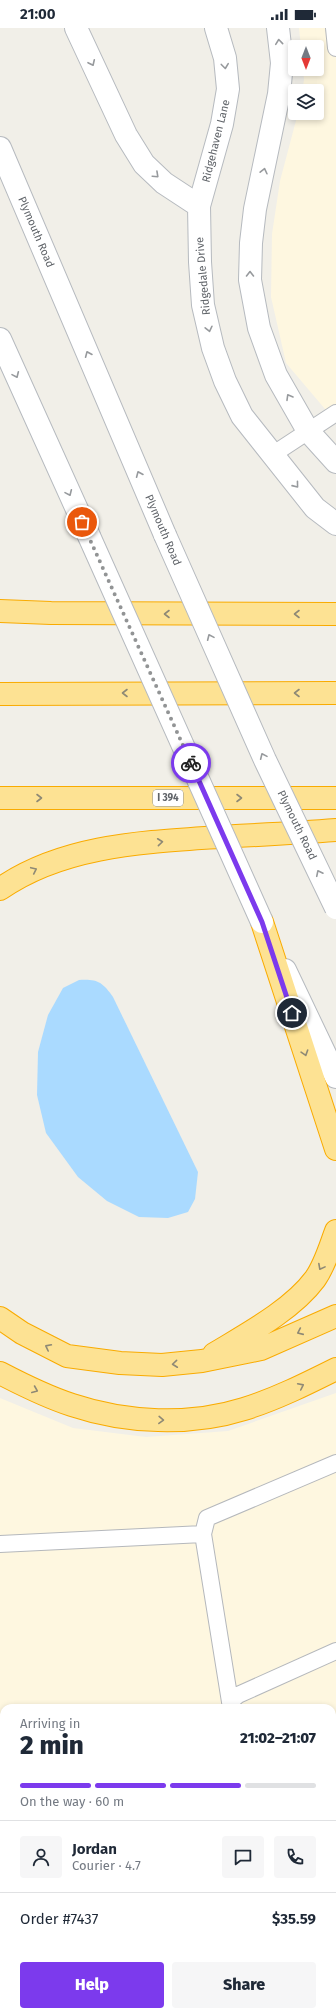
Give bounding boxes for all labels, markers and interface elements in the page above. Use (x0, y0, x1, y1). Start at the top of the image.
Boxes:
text: 21:00 (20, 5, 56, 23)
one-way arrow (275, 39, 284, 46)
north arrow (288, 40, 324, 76)
map controls (288, 40, 324, 120)
one-way arrow (87, 59, 95, 67)
one-way arrow (221, 63, 230, 69)
button: layers (288, 84, 324, 120)
street label: Ridgehaven Lane (199, 98, 233, 184)
one-way arrow (259, 168, 267, 174)
one-way arrow (151, 171, 159, 178)
street label: Plymouth Road (15, 195, 57, 269)
street label: Ridgedale Drive (193, 236, 213, 316)
one-way arrow (246, 271, 254, 277)
one-way arrow (204, 325, 212, 332)
one-way arrow (85, 351, 93, 359)
one-way arrow (11, 371, 19, 378)
one-way arrow (286, 394, 293, 401)
one-way arrow (136, 470, 144, 478)
one-way arrow (292, 481, 299, 488)
one-way arrow (64, 489, 72, 497)
street label: Plymouth Road (142, 493, 184, 567)
pin (65, 505, 99, 539)
icon: bag (71, 511, 93, 533)
one-way arrow (164, 609, 170, 618)
one-way arrow (294, 610, 300, 618)
one-way arrow (207, 633, 215, 640)
one-way arrow (122, 689, 128, 697)
one-way arrow (294, 689, 300, 697)
courier (171, 743, 211, 783)
icon: bike (180, 752, 202, 774)
one-way arrow (260, 752, 268, 760)
street label: Plymouth Road (275, 788, 319, 862)
road number: I 394 (153, 790, 183, 806)
one-way arrow (36, 794, 42, 802)
one-way arrow (236, 794, 242, 802)
one-way arrow (157, 838, 163, 847)
one-way arrow (30, 867, 38, 875)
one-way arrow (316, 870, 324, 877)
pin (275, 996, 309, 1030)
icon: home (281, 1002, 303, 1024)
one-way arrow (300, 1049, 309, 1056)
one-way arrow (318, 1263, 326, 1270)
one-way arrow (297, 1327, 305, 1335)
one-way arrow (45, 1344, 52, 1351)
one-way arrow (172, 1359, 178, 1368)
one-way arrow (297, 1383, 304, 1391)
one-way arrow (31, 1386, 38, 1394)
one-way arrow (158, 1416, 164, 1424)
text: Arriving in (20, 1716, 80, 1731)
text: 21:02–21:07 (240, 1729, 316, 1747)
text: 2 min (20, 1730, 84, 1761)
text: On the way · 60 m (20, 1794, 124, 1809)
button: person (20, 1836, 62, 1878)
button: chat (222, 1836, 264, 1878)
button: phone (274, 1836, 316, 1878)
text: Jordan (72, 1840, 117, 1858)
text: Courier · 4.7 (72, 1858, 141, 1873)
text: Order #7437 (20, 1910, 98, 1928)
text: $35.59 (272, 1910, 316, 1928)
button: Help (20, 1962, 164, 2008)
button: Share (172, 1962, 316, 2008)

